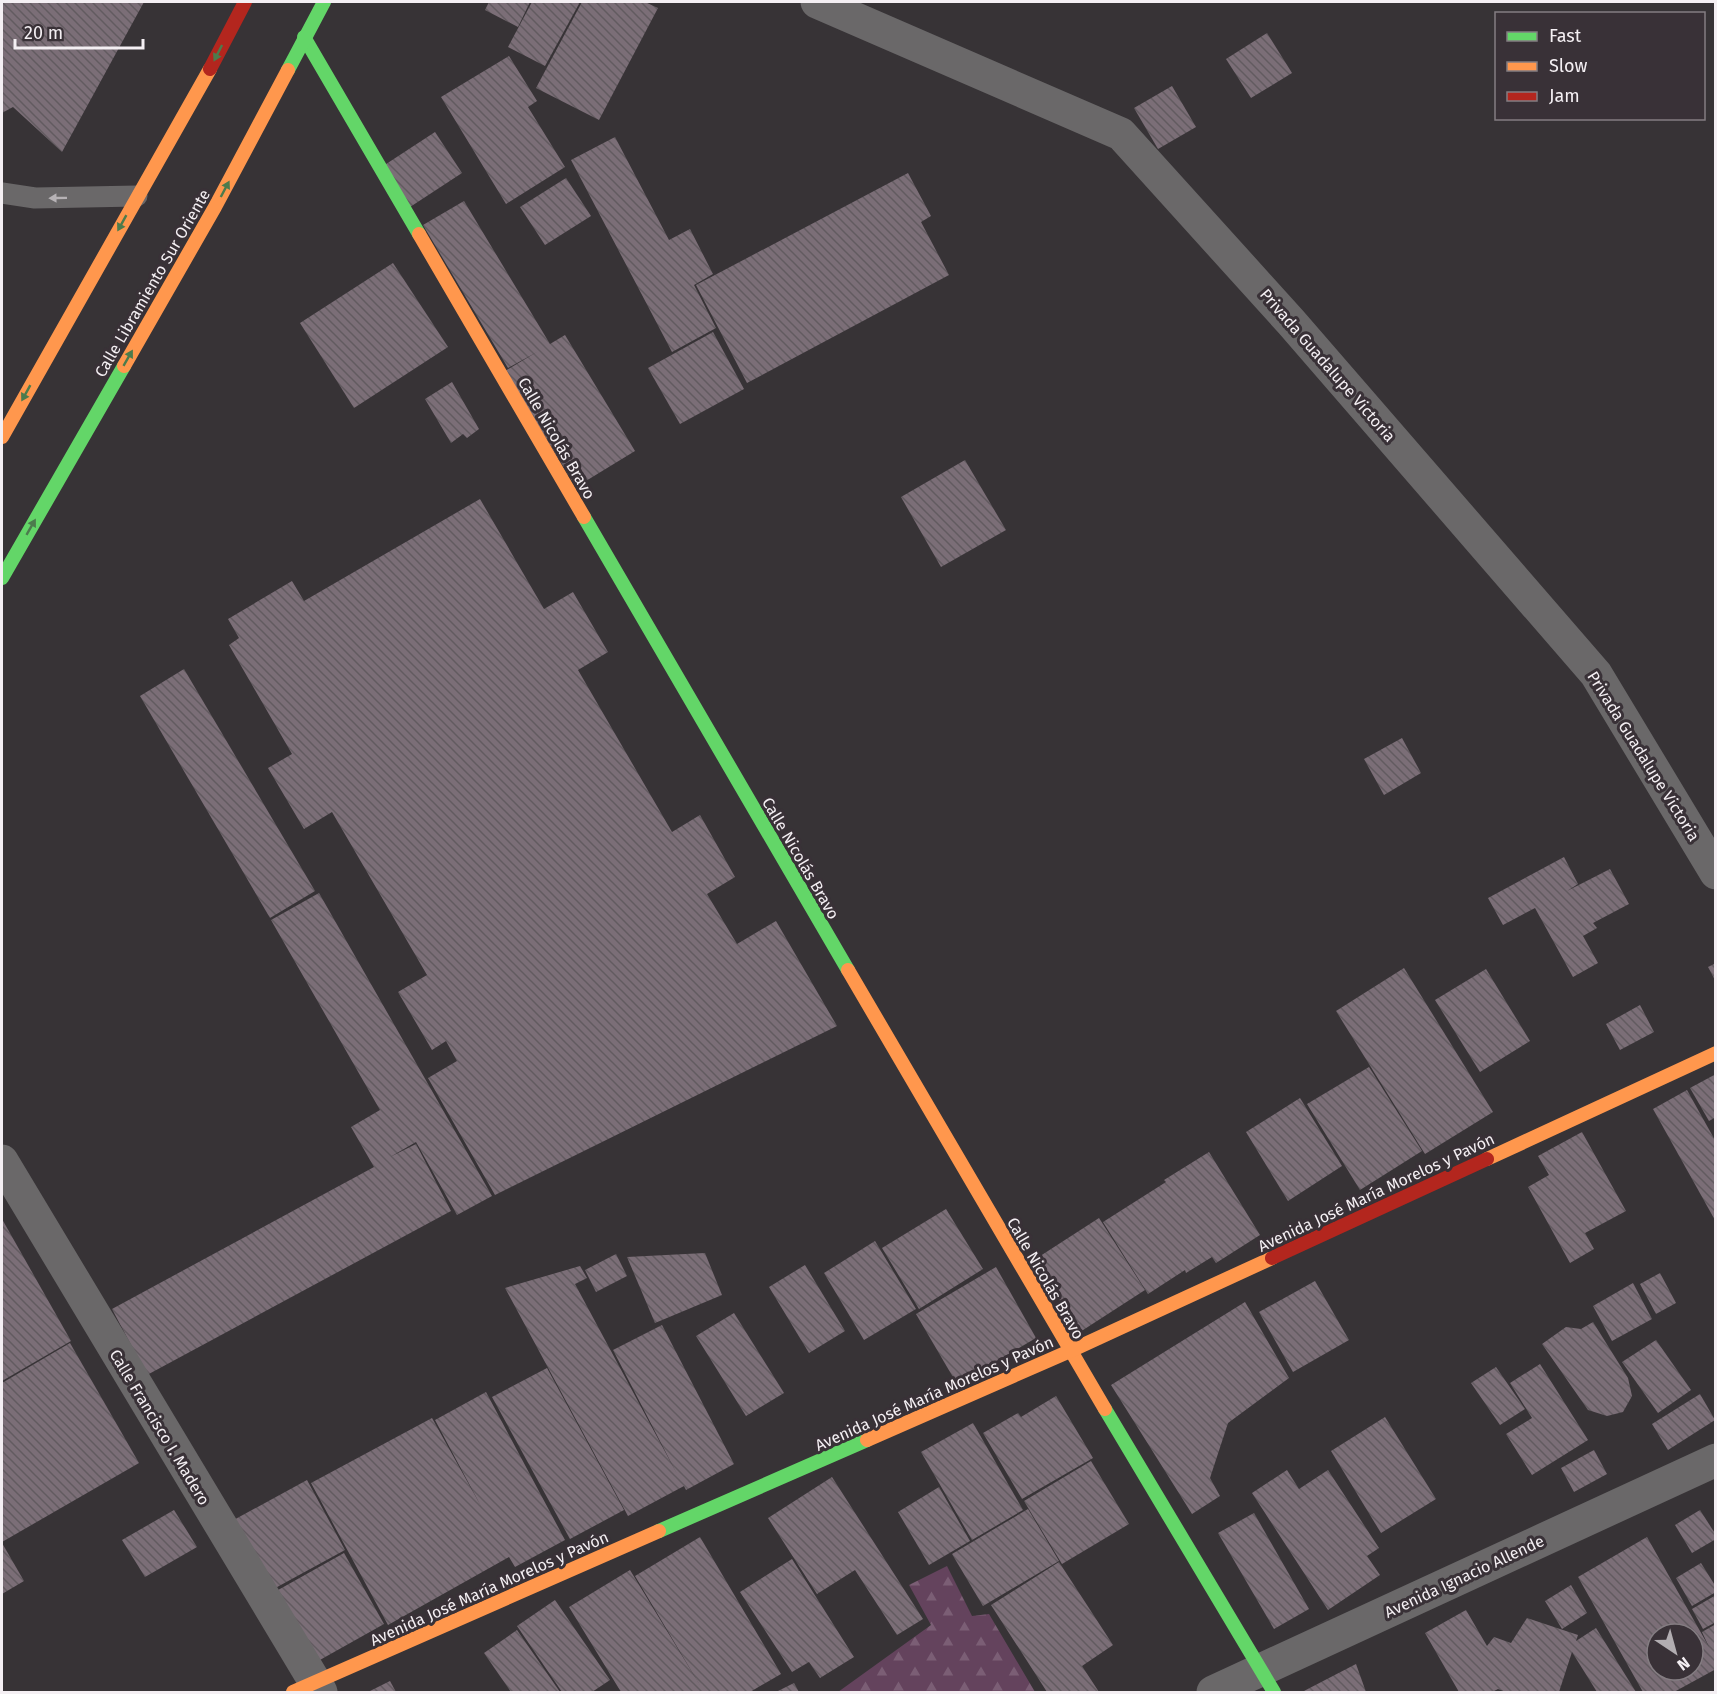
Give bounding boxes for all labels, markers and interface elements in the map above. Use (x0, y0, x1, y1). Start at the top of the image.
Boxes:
scale bar (15, 12, 142, 50)
legend (1495, 12, 1705, 120)
text: 20 m (24, 22, 63, 44)
text: Fast (1549, 25, 1582, 47)
one-way arrow (213, 45, 222, 62)
text: Slow (1549, 55, 1588, 77)
text: Jam (1549, 85, 1580, 107)
one-way arrow (220, 180, 230, 197)
street label: Calle Libramiento Sur Oriente (91, 186, 214, 381)
one-way arrow (48, 193, 67, 202)
one-way arrow (117, 215, 127, 232)
street label: Privada Guadalupe Victoria (1256, 285, 1399, 446)
one-way arrow (123, 349, 133, 366)
street label: Calle Nicolás Bravo (514, 374, 599, 503)
one-way arrow (21, 385, 31, 402)
one-way arrow (25, 519, 36, 535)
street label: Privada Guadalupe Victoria (1583, 668, 1704, 845)
street label: Calle Nicolás Bravo (758, 794, 843, 923)
street label: Avenida José María Morelos y Pavón (1255, 1129, 1498, 1256)
street label: Calle Nicolás Bravo (1003, 1214, 1088, 1343)
street label: Avenida José María Morelos y Pavón (812, 1332, 1056, 1455)
street label: Calle Francisco I. Madero (105, 1346, 214, 1509)
street label: Avenida José María Morelos y Pavón (367, 1527, 611, 1650)
street label: Avenida Ignacio Allende (1381, 1531, 1547, 1622)
north arrow (1645, 1622, 1705, 1682)
text: N (1674, 1653, 1693, 1675)

